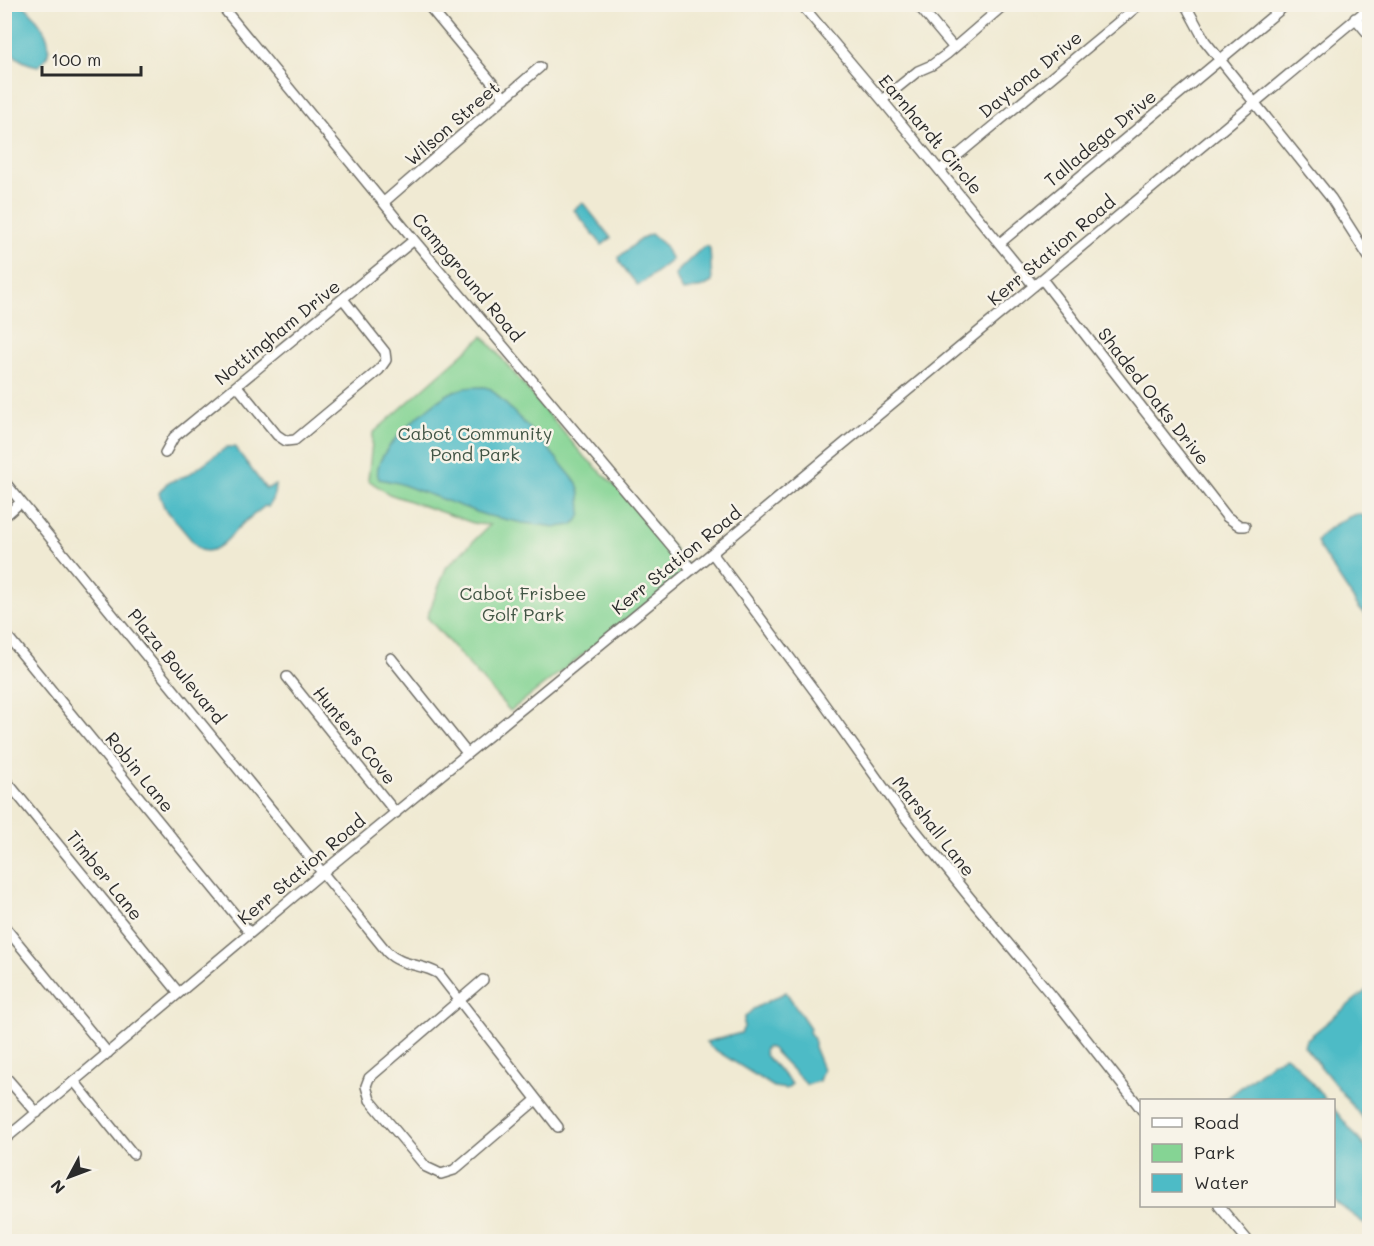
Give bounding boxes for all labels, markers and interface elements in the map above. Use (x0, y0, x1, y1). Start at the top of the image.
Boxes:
street label: Daytona Drive (973, 25, 1087, 123)
scale bar (42, 39, 141, 77)
text: 100 m (51, 47, 101, 71)
street label: Earnhardt Circle (874, 69, 988, 199)
street label: Wilson Street (399, 75, 505, 171)
street label: Talladega Drive (1039, 84, 1161, 192)
street label: Kerr Station Road (982, 189, 1120, 311)
street label: Campground Road (407, 207, 529, 347)
street label: Nottingham Drive (209, 274, 345, 390)
street label: Shaded Oaks Drive (1093, 322, 1215, 470)
park label: Cabot Community Pond Park (398, 421, 552, 466)
street label: Kerr Station Road (606, 500, 746, 620)
park label: Cabot Frisbee Golf Park (460, 581, 587, 626)
street label: Plaza Boulevard (123, 603, 231, 729)
street label: Hunters Cove (308, 681, 402, 789)
street label: Robin Lane (100, 727, 180, 817)
street label: Marshall Lane (887, 771, 981, 881)
street label: Kerr Station Road (232, 808, 370, 930)
street label: Timber Lane (61, 825, 149, 925)
legend (1140, 1099, 1335, 1207)
text: Road (1194, 1110, 1239, 1134)
text: Park (1194, 1140, 1235, 1164)
north arrow (39, 1147, 99, 1207)
text: Water (1194, 1170, 1249, 1194)
text: N (45, 1176, 69, 1199)

